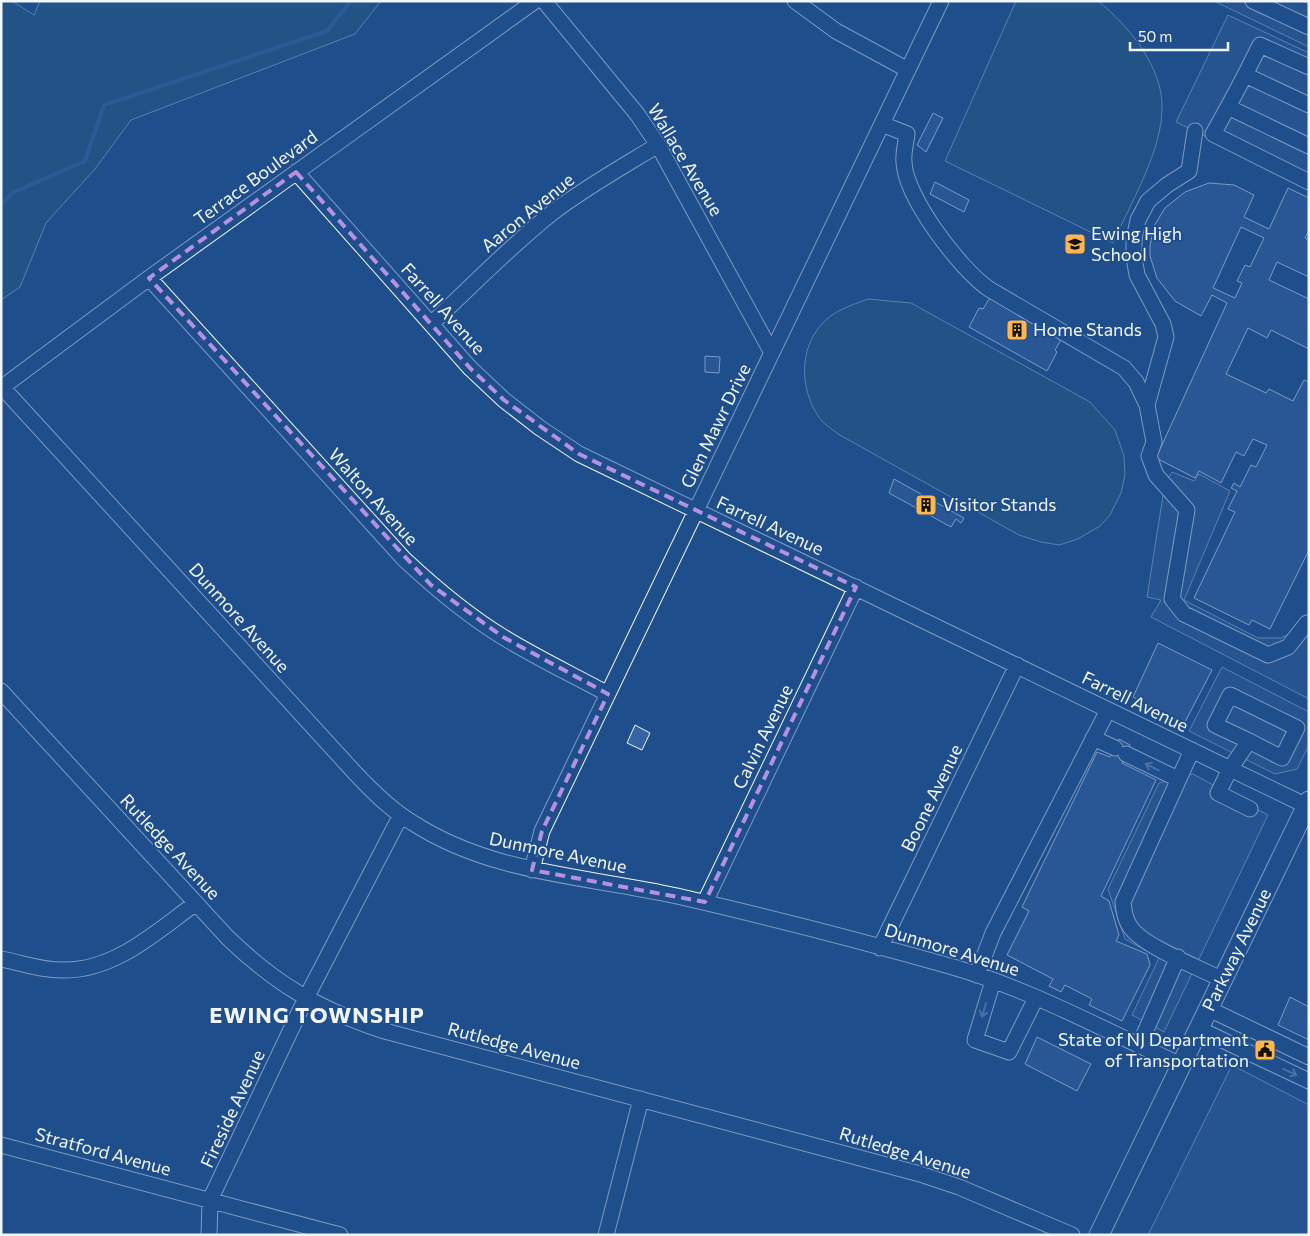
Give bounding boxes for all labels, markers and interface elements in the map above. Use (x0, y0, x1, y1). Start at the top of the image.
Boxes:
scale bar (1130, 20, 1228, 52)
text: 50 m (1138, 27, 1172, 45)
street label: Wallace Avenue (644, 99, 728, 220)
street label: Terrace Boulevard (189, 125, 321, 229)
street label: Aaron Avenue (477, 168, 578, 256)
place label: Ewing High School (1091, 222, 1182, 265)
school or university icon: Ewing High School (1063, 232, 1087, 256)
street label: Farrell Avenue (397, 258, 491, 359)
building icon: Home Stands (1005, 318, 1029, 342)
place label: Home Stands (1033, 318, 1142, 340)
street label: Glen Mawr Drive (675, 360, 755, 491)
street label: Walton Avenue (324, 443, 423, 549)
street label: Farrell Avenue (713, 491, 827, 559)
building icon: Visitor Stands (914, 493, 938, 517)
place label: Visitor Stands (942, 493, 1057, 515)
street label: Dunmore Avenue (185, 558, 295, 677)
street label: Farrell Avenue (1079, 666, 1192, 736)
street label: Calvin Avenue (727, 681, 797, 793)
street label: Boone Avenue (896, 740, 966, 855)
one-way arrow (1145, 761, 1160, 771)
street label: Rutledge Avenue (116, 789, 225, 904)
street label: Dunmore Avenue (487, 827, 629, 877)
street label: Parkway Avenue (1197, 885, 1275, 1015)
street label: Dunmore Avenue (882, 918, 1022, 980)
district label: EWING TOWNSHIP (209, 1001, 425, 1028)
one-way arrow (979, 1002, 989, 1018)
street label: Rutledge Avenue (446, 1017, 583, 1073)
place label: State of NJ Department of Transportation (1058, 1028, 1249, 1071)
public building icon: State of NJ Department of Transportation (1253, 1038, 1277, 1062)
street label: Fireside Avenue (195, 1046, 269, 1171)
one-way arrow (1282, 1068, 1297, 1078)
street label: Stratford Avenue (33, 1122, 174, 1180)
street label: Rutledge Avenue (837, 1122, 974, 1183)

